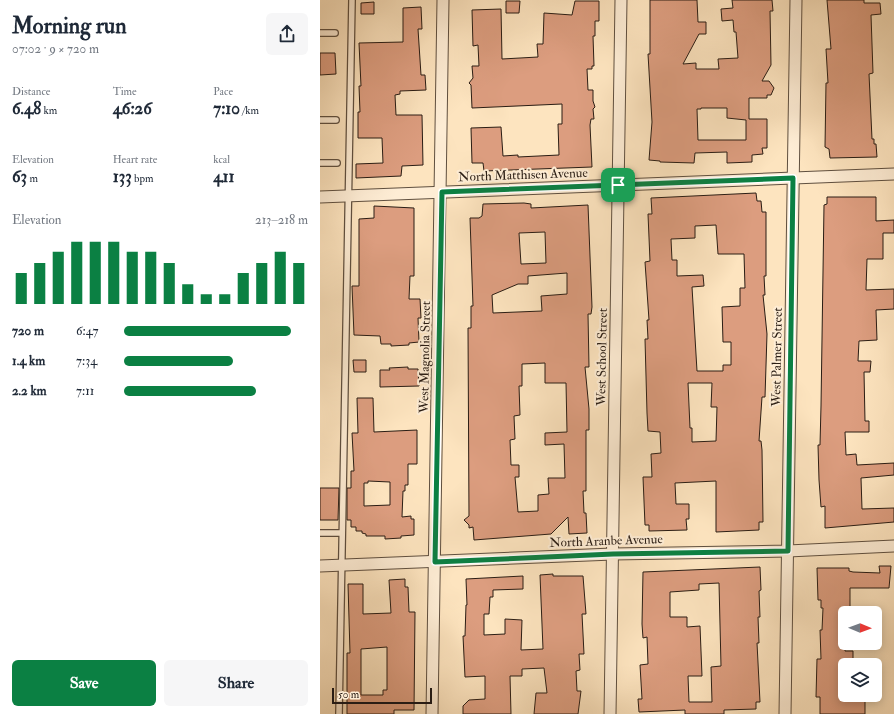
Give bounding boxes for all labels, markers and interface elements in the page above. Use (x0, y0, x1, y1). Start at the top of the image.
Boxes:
text: Morning run (12, 12, 127, 40)
button: share (266, 13, 308, 55)
text: 07:02 · 9 × 720 m (12, 41, 99, 57)
text: Distance (12, 85, 50, 98)
text: Time (113, 85, 137, 98)
text: Pace (213, 85, 233, 98)
text: 6.48 (12, 98, 41, 119)
text: 46:26 (113, 98, 152, 119)
text: 7:10 (213, 98, 240, 119)
text: km (41, 104, 57, 117)
text: /km (240, 104, 259, 117)
text: Elevation (12, 153, 54, 166)
text: Heart rate (113, 153, 157, 166)
text: kcal (213, 153, 230, 166)
street label: North Matthisen Avenue (458, 165, 589, 185)
text: 63 (12, 166, 27, 187)
text: 133 (113, 166, 132, 187)
text: 411 (213, 166, 235, 187)
pin (601, 168, 635, 202)
text: m (27, 172, 38, 185)
text: bpm (132, 172, 154, 185)
icon: arrive (607, 174, 629, 196)
text: Elevation (12, 212, 62, 228)
text: 213–218 m (255, 212, 308, 228)
street label: West Magnolia Street (416, 301, 434, 414)
street label: West Palmer Street (768, 307, 786, 408)
street label: West School Street (593, 308, 611, 407)
text: 720 m (12, 323, 44, 339)
text: 6:47 (76, 323, 98, 339)
text: 1.4 km (12, 353, 45, 369)
text: 7:34 (76, 353, 97, 369)
text: 2.2 km (12, 383, 47, 399)
text: 7:11 (76, 383, 94, 399)
street label: North Aranbe Avenue (549, 531, 664, 551)
north arrow (838, 606, 882, 650)
map controls (838, 606, 882, 702)
button: layers (838, 658, 882, 702)
button: Save (12, 660, 156, 706)
button: Share (164, 660, 308, 706)
scale bar (332, 686, 432, 705)
text: 50 m (338, 688, 359, 701)

